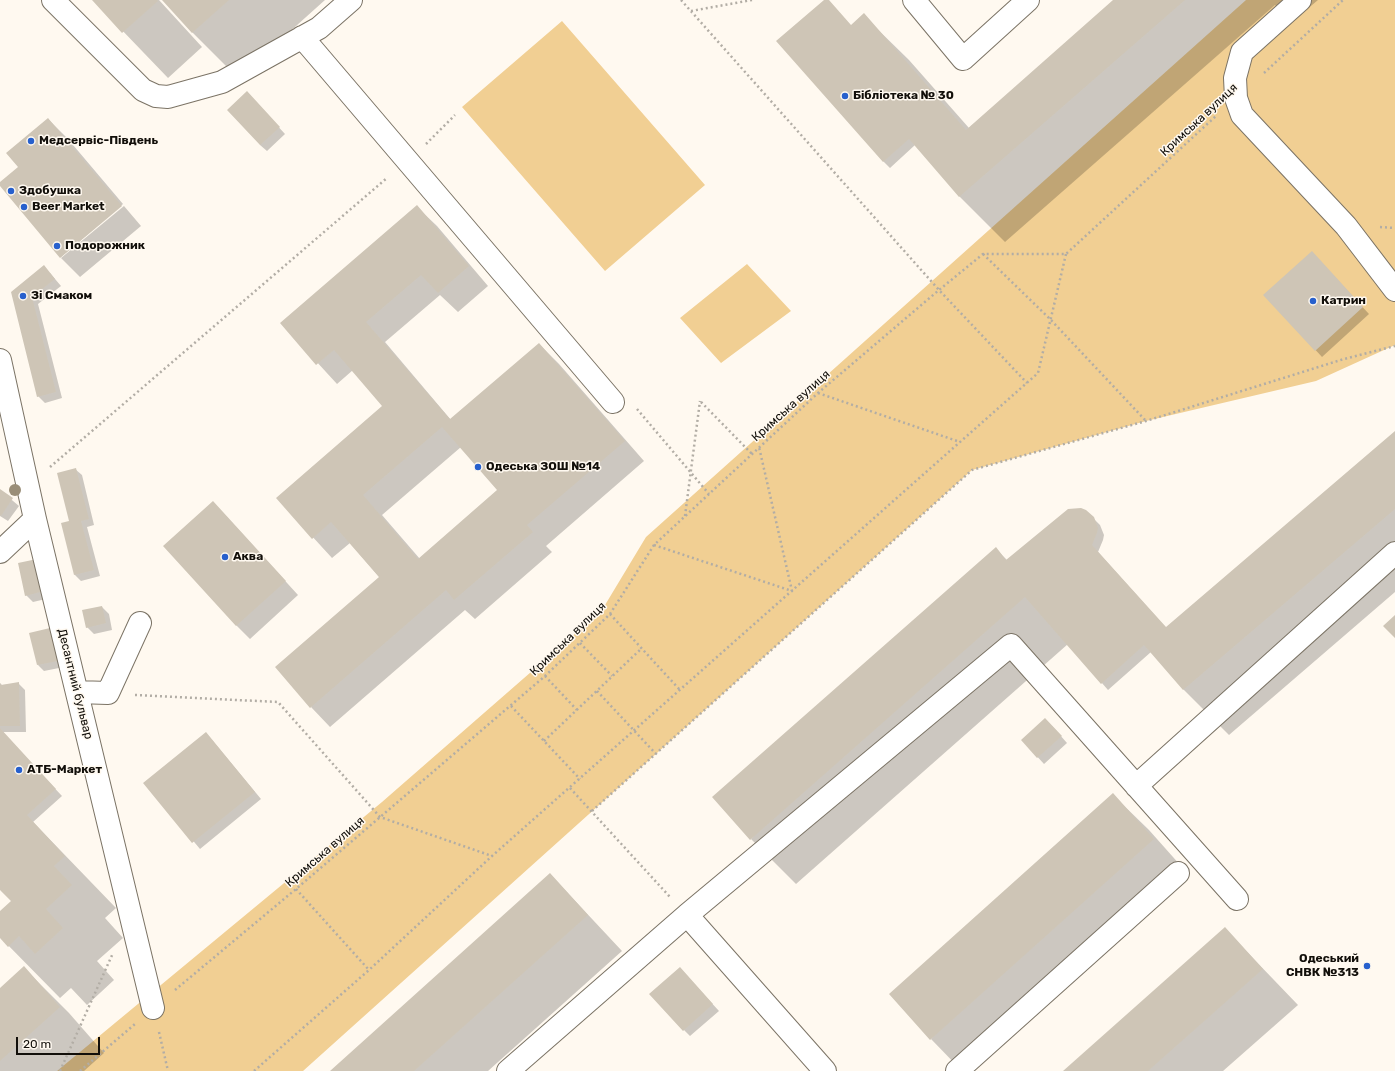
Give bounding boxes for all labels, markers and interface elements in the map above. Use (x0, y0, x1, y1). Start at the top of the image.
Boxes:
street label: Кримська вулиця (1157, 81, 1241, 159)
place label: Бібліотека № 30 (853, 89, 954, 103)
marker: Бібліотека № 30 (840, 91, 850, 101)
place label: Медсервіс-Південь (39, 134, 158, 148)
marker: Медсервіс-Південь (26, 136, 36, 146)
place label: Здобушка (19, 184, 81, 198)
marker: Здобушка (6, 186, 16, 196)
place label: Beer Market (32, 200, 105, 214)
marker: Beer Market (19, 202, 29, 212)
place label: Подорожник (65, 239, 145, 253)
marker: Подорожник (52, 241, 62, 251)
place label: Зі Смаком (31, 289, 92, 303)
marker: Зі Смаком (18, 291, 28, 301)
place label: Катрин (1321, 294, 1366, 308)
marker: Катрин (1308, 296, 1318, 306)
street label: Кримська вулиця (749, 367, 833, 445)
place label: Одеська ЗОШ №14 (486, 460, 600, 474)
marker: Одеська ЗОШ №14 (473, 462, 483, 472)
place label: Аква (233, 550, 263, 564)
marker: Аква (220, 552, 230, 562)
street label: Кримська вулиця (527, 599, 609, 679)
street label: Десантний бульвар (54, 627, 96, 741)
place label: АТБ-Маркет (27, 763, 102, 777)
marker: АТБ-Маркет (14, 765, 24, 775)
street label: Кримська вулиця (282, 814, 368, 890)
place label: Одеський СНВК №313 (1286, 952, 1359, 980)
marker: Одеський СНВК №313 (1362, 961, 1372, 971)
scale bar (18, 1029, 102, 1055)
text: 20 m (23, 1037, 51, 1051)

